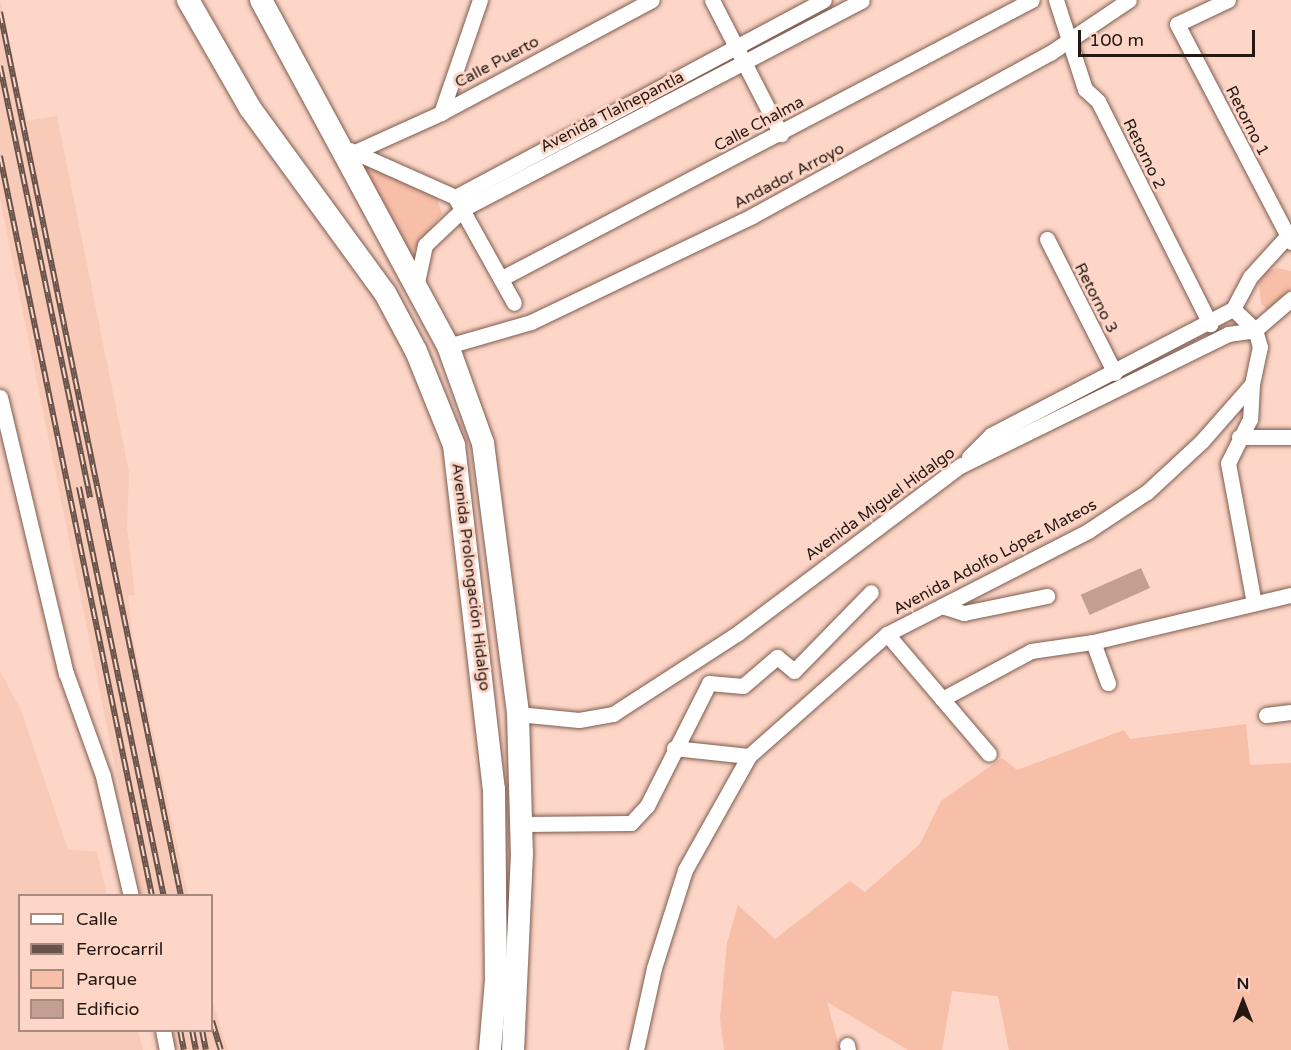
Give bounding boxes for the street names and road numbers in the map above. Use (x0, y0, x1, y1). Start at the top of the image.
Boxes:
street label: Calle Puerto (452, 32, 542, 92)
street label: Avenida Tlalnepantla (537, 67, 687, 157)
street label: Retorno 1 (1221, 83, 1273, 159)
street label: Calle Chalma (711, 92, 807, 156)
street label: Retorno 2 (1119, 116, 1169, 192)
street label: Andador Arroyo (730, 139, 848, 213)
street label: Retorno 3 (1070, 260, 1122, 336)
street label: Avenida Miguel Hidalgo (801, 443, 959, 565)
street label: Avenida Prolongación Hidalgo (447, 462, 495, 692)
street label: Avenida Adolfo López Mateos (890, 495, 1100, 619)

